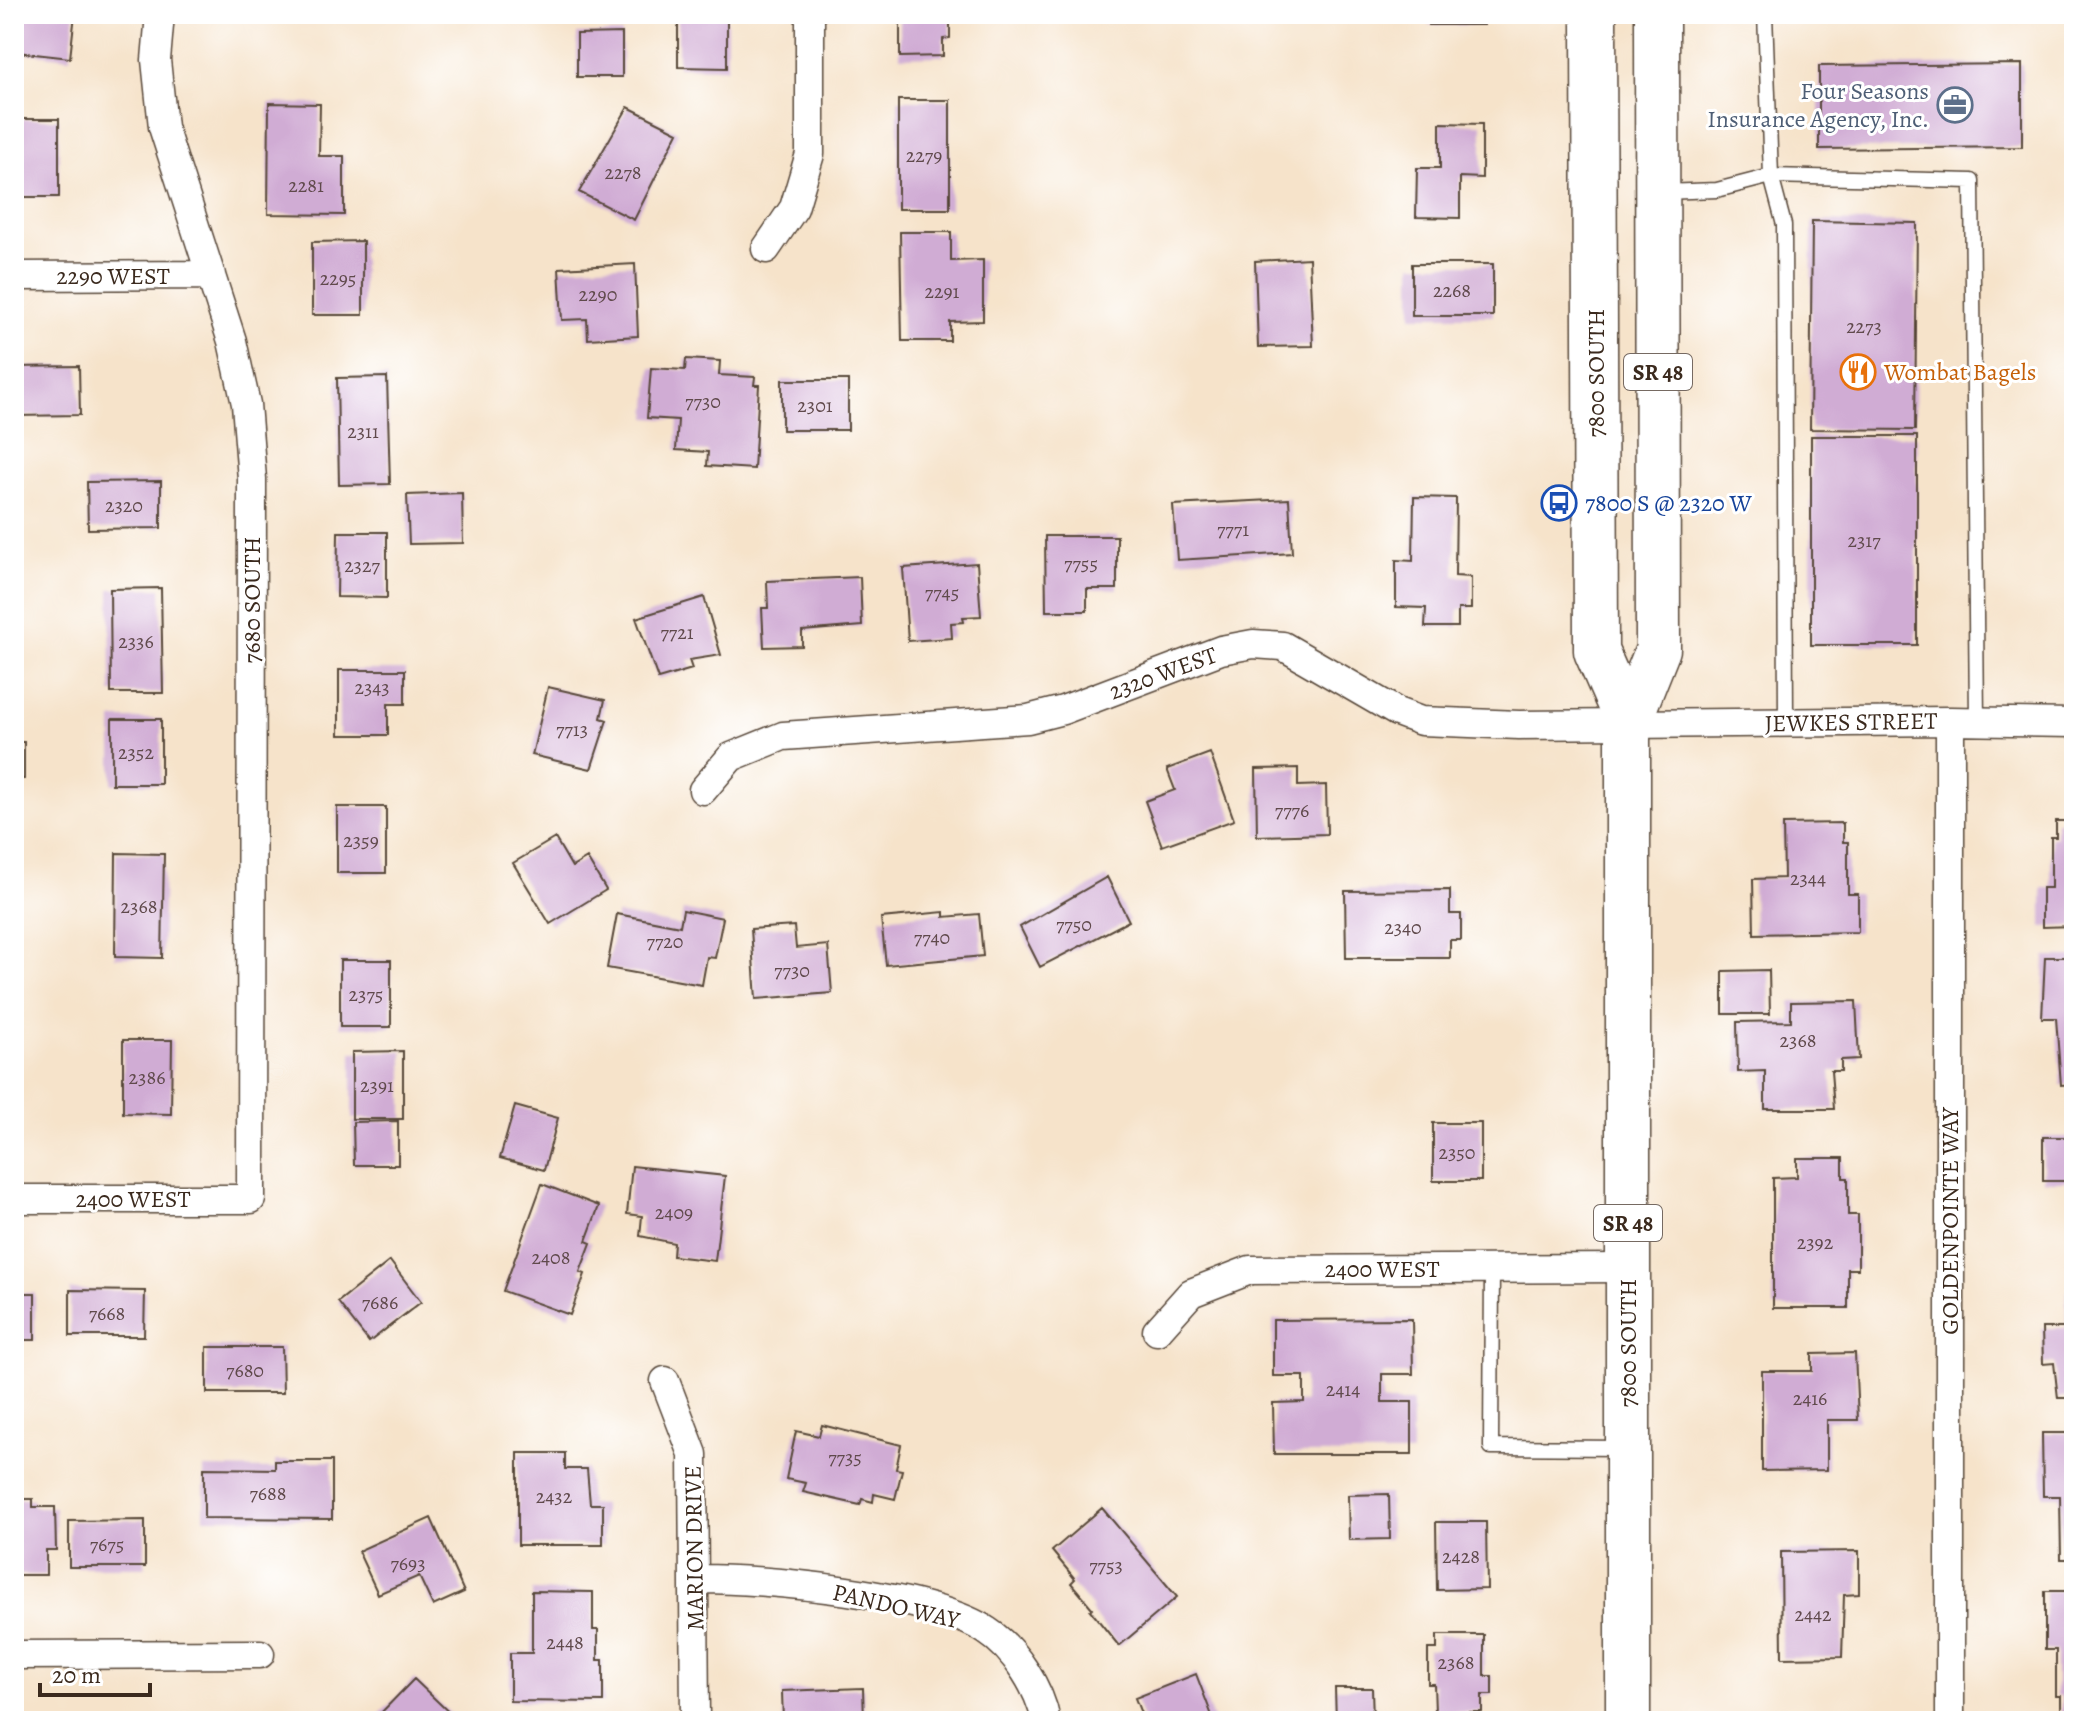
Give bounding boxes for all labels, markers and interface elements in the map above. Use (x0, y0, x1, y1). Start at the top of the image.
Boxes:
place label: Four Seasons Insurance Agency, Inc. (1707, 75, 1929, 135)
office icon: Four Seasons Insurance Agency, Inc. (1936, 86, 1974, 124)
house number: 2279 (906, 142, 942, 169)
house number: 2278 (604, 159, 642, 186)
house number: 2281 (288, 172, 324, 199)
street label: 2290 WEST (56, 260, 170, 292)
house number: 2295 (320, 265, 356, 292)
house number: 2268 (1433, 277, 1471, 304)
house number: 2291 (925, 278, 960, 305)
house number: 2290 (579, 281, 617, 308)
street label: 7800 SOUTH (1580, 309, 1612, 437)
house number: 2273 (1846, 313, 1882, 340)
restaurant icon: Wombat Bagels (1839, 353, 1877, 391)
road number: SR 48 (1624, 354, 1692, 390)
place label: Wombat Bagels (1883, 356, 2036, 388)
house number: 7730 (685, 388, 721, 415)
house number: 2301 (797, 392, 833, 419)
house number: 2311 (347, 418, 379, 445)
bus stop icon: 7800 S @ 2320 W (1540, 484, 1578, 522)
place label: 7800 S @ 2320 W (1585, 487, 1753, 519)
house number: 2320 (105, 492, 143, 519)
house number: 7771 (1217, 516, 1249, 543)
house number: 2317 (1847, 527, 1881, 554)
street label: 7680 SOUTH (236, 536, 268, 664)
house number: 7755 (1064, 550, 1098, 577)
house number: 2327 (344, 552, 380, 579)
house number: 7745 (925, 579, 959, 606)
house number: 7721 (660, 619, 694, 646)
house number: 2336 (118, 628, 154, 655)
street label: 2320 WEST (1105, 639, 1221, 707)
house number: 2343 (354, 674, 390, 701)
street label: JEWKES STREET (1764, 704, 1938, 740)
house number: 7713 (556, 716, 588, 743)
house number: 2352 (118, 739, 154, 766)
house number: 7776 (1275, 797, 1309, 824)
house number: 2359 (343, 827, 379, 854)
house number: 2344 (1790, 865, 1826, 892)
house number: 2368 (121, 893, 157, 920)
house number: 7750 (1056, 911, 1092, 938)
house number: 2340 (1384, 914, 1422, 941)
house number: 7740 (914, 924, 950, 951)
house number: 7720 (647, 928, 683, 955)
house number: 7730 (774, 957, 810, 984)
house number: 2375 (349, 981, 383, 1008)
house number: 2368 (1780, 1027, 1816, 1054)
house number: 2386 (129, 1064, 165, 1091)
house number: 2391 (360, 1072, 394, 1099)
street label: GOLDENPOINTE WAY (1934, 1106, 1966, 1335)
house number: 2350 (1438, 1139, 1476, 1166)
street label: 2400 WEST (76, 1183, 190, 1215)
house number: 2409 (655, 1199, 693, 1226)
road number: SR 48 (1594, 1205, 1662, 1241)
house number: 2392 (1797, 1229, 1834, 1256)
house number: 2408 (532, 1244, 570, 1271)
street label: 2400 WEST (1325, 1253, 1439, 1285)
street label: 7800 SOUTH (1612, 1279, 1644, 1407)
house number: 7686 (362, 1289, 398, 1316)
house number: 7668 (89, 1300, 125, 1327)
house number: 7680 (226, 1357, 264, 1384)
house number: 2414 (1326, 1376, 1360, 1403)
house number: 2416 (1793, 1385, 1827, 1412)
house number: 7735 (828, 1444, 862, 1471)
street label: MARION DRIVE (677, 1465, 711, 1631)
house number: 7688 (249, 1480, 287, 1507)
house number: 2432 (536, 1483, 573, 1510)
house number: 7675 (90, 1531, 124, 1558)
house number: 2428 (1442, 1543, 1480, 1570)
house number: 7693 (390, 1550, 426, 1577)
house number: 7753 (1089, 1552, 1123, 1579)
street label: PANDO WAY (829, 1576, 964, 1636)
house number: 2442 (1794, 1601, 1832, 1628)
house number: 2448 (546, 1629, 584, 1656)
scale bar (40, 1647, 150, 1697)
house number: 2368 (1438, 1649, 1474, 1676)
text: 20 m (52, 1659, 101, 1691)

